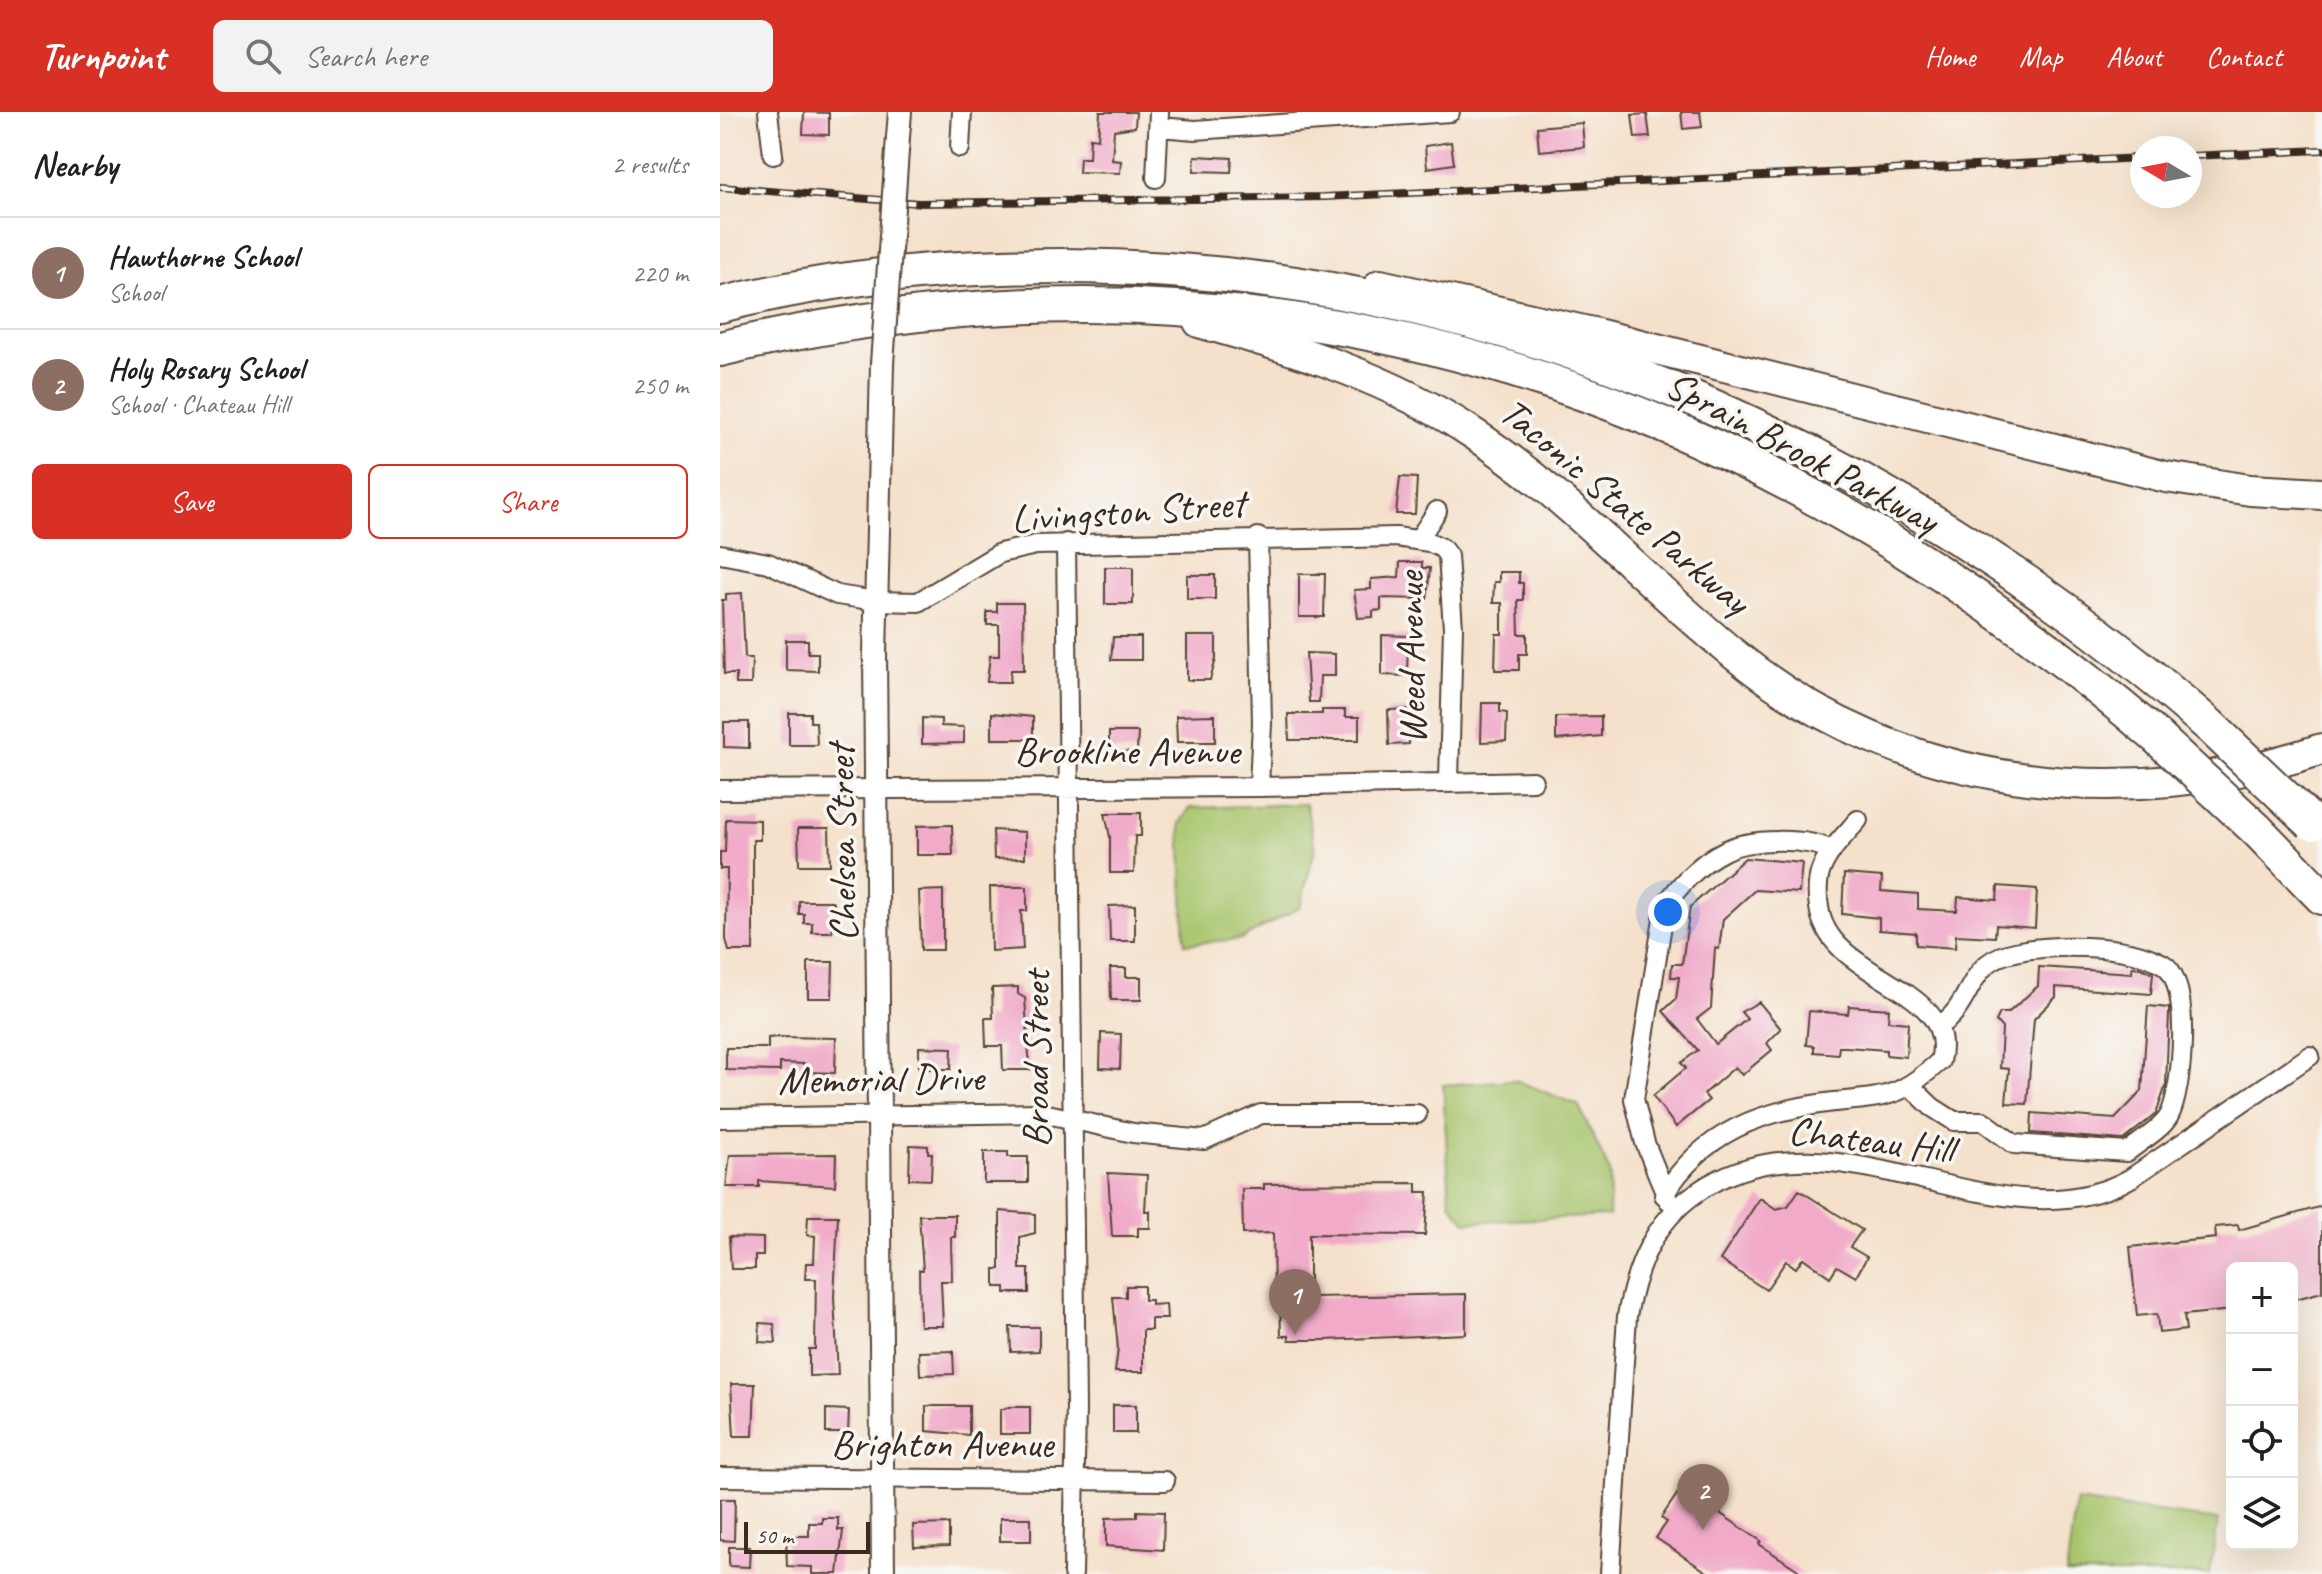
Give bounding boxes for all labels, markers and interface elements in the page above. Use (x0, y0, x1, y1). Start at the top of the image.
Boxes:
search box (213, 20, 773, 92)
text: Turnpoint (40, 33, 165, 80)
icon: search (241, 34, 285, 78)
text: Search here (305, 37, 427, 75)
text: Home (1925, 39, 1975, 74)
text: Map (2019, 39, 2062, 74)
text: About (2106, 39, 2162, 74)
text: Contact (2206, 39, 2282, 74)
north arrow (2130, 136, 2202, 208)
text: Nearby (32, 143, 118, 186)
text: 2 results (612, 148, 688, 181)
text: Hawthorne School (108, 238, 298, 276)
text: 1 (52, 257, 64, 290)
text: 220 m (632, 257, 688, 290)
text: School (108, 276, 164, 309)
text: Holy Rosary School (108, 350, 304, 388)
street label: Sprain Brook Parkway (1657, 359, 1950, 546)
text: 2 (52, 369, 64, 402)
text: 250 m (632, 369, 688, 402)
street label: Taconic State Parkway (1490, 387, 1763, 627)
text: School · Chateau Hill (108, 388, 289, 421)
button: Save (32, 464, 352, 539)
button: Share (368, 464, 688, 539)
street label: Livingston Street (1010, 477, 1252, 544)
street label: Weed Avenue (1384, 568, 1438, 745)
street label: Brookline Avenue (1014, 726, 1243, 776)
street label: Chelsea Street (815, 738, 869, 942)
your location (1648, 892, 1688, 932)
street label: Broad Street (1011, 967, 1061, 1148)
street label: Memorial Drive (778, 1052, 987, 1106)
street label: Chateau Hill (1786, 1105, 1962, 1176)
map controls (2226, 1262, 2298, 1550)
button: + (2226, 1262, 2298, 1334)
pin: 1 (1269, 1269, 1321, 1335)
button: − (2226, 1334, 2298, 1406)
button: locate (2226, 1406, 2298, 1478)
street label: Brighton Avenue (831, 1419, 1056, 1469)
pin: 2 (1677, 1464, 1729, 1530)
button: layers (2226, 1478, 2298, 1550)
scale bar (744, 1518, 870, 1554)
text: 50 m (756, 1522, 793, 1550)

